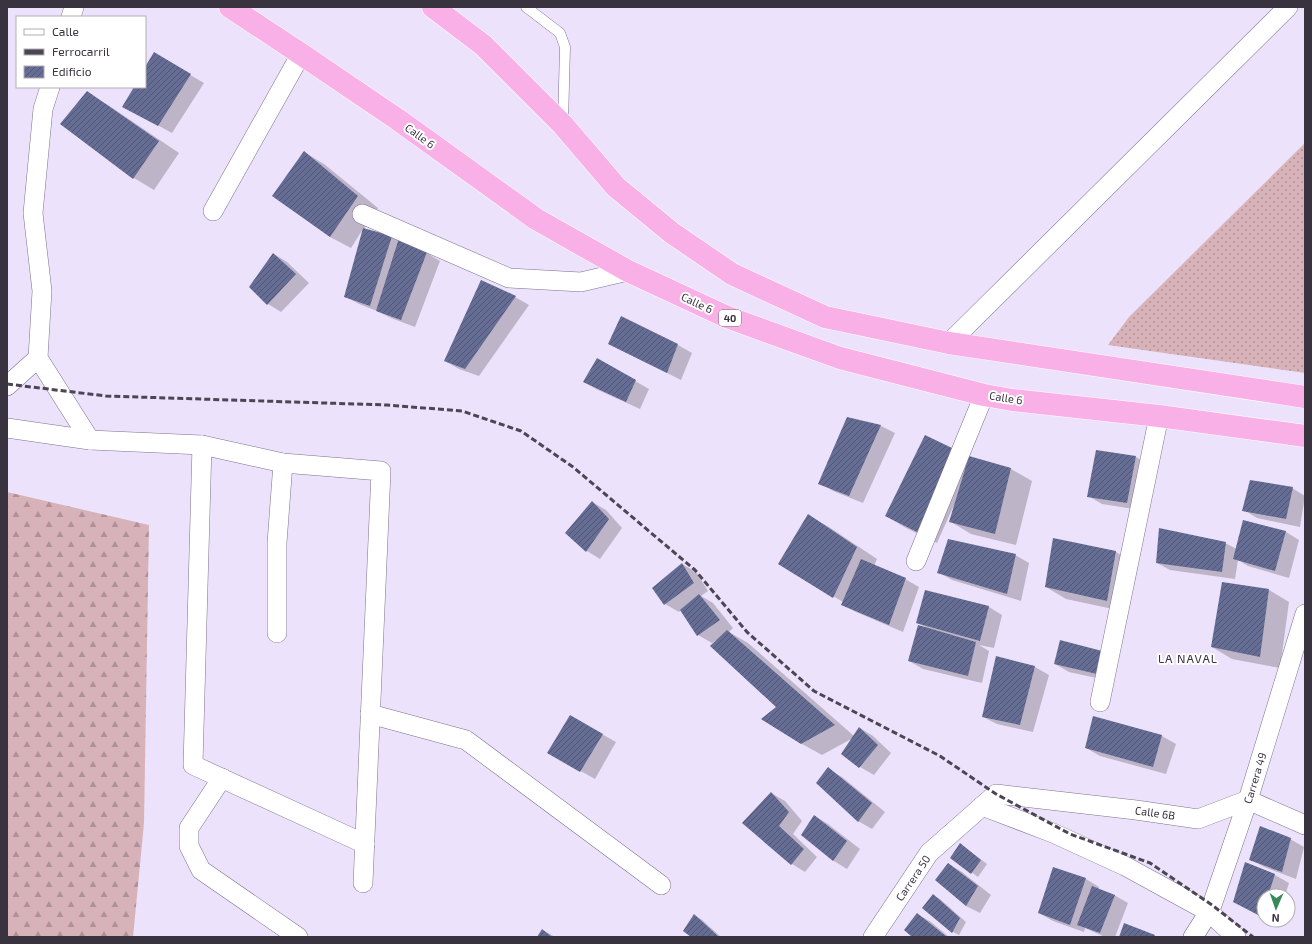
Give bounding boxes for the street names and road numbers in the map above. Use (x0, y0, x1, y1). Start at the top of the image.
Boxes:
street label: Calle 6 (403, 120, 438, 151)
street label: Calle 6 (679, 290, 715, 316)
road number: 40 (719, 310, 741, 326)
street label: Calle 6 (989, 388, 1024, 407)
street label: Carrera 49 (1241, 751, 1268, 805)
street label: Calle 6B (1134, 803, 1176, 822)
street label: Carrera 50 (893, 852, 933, 903)

